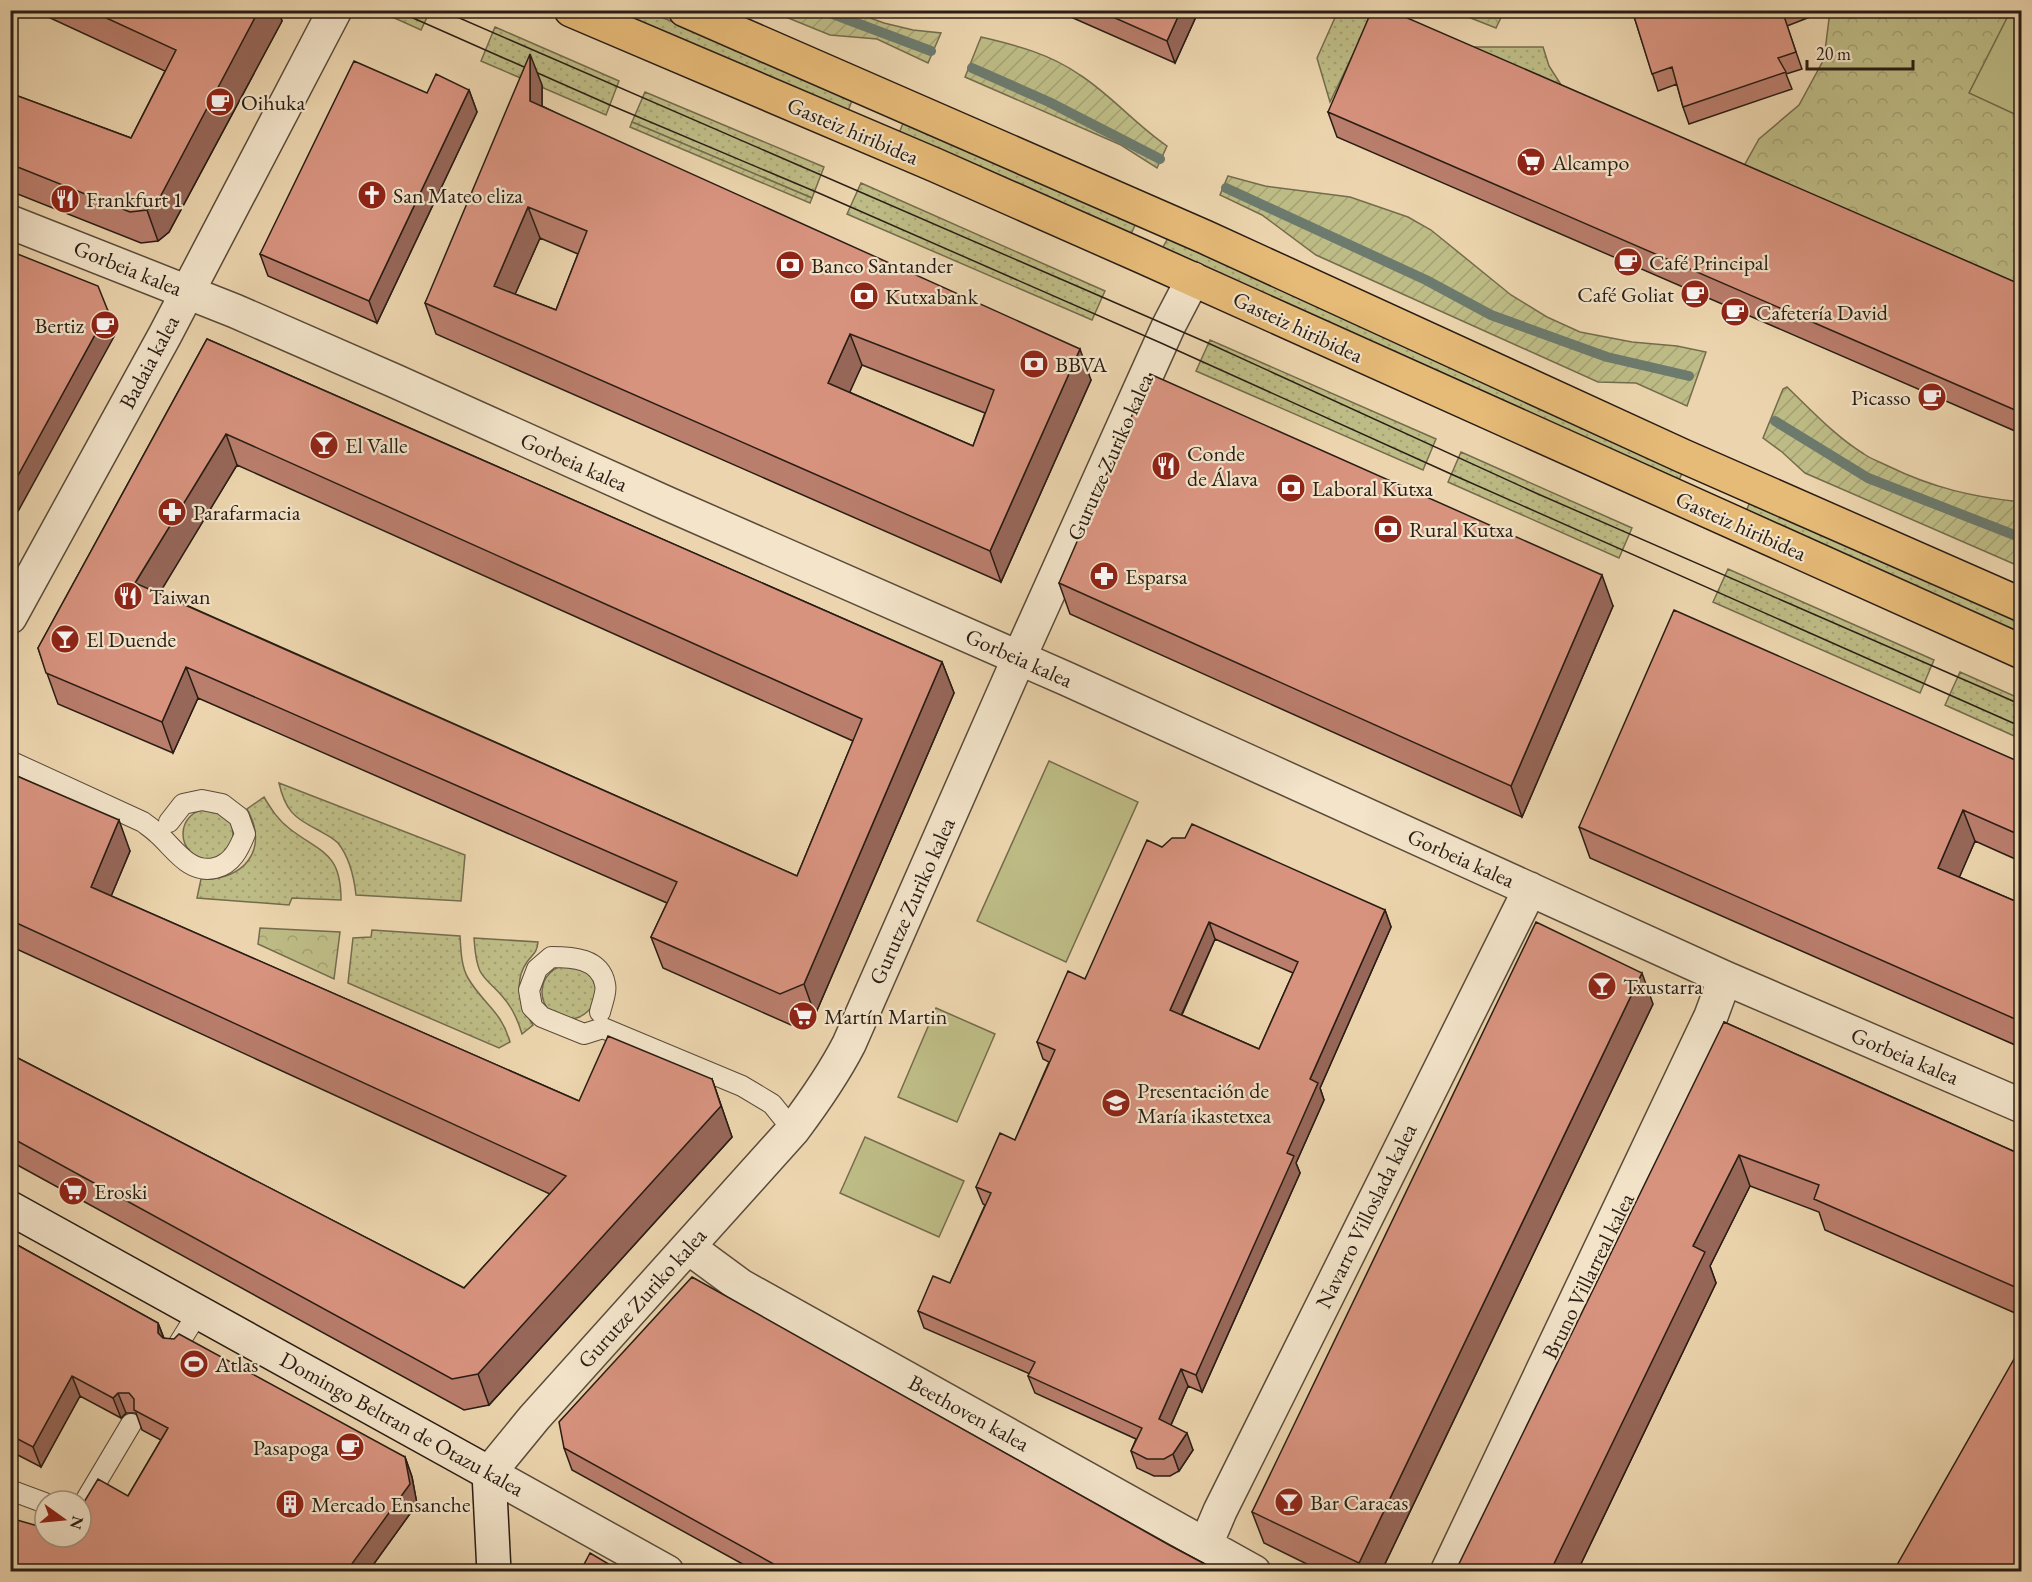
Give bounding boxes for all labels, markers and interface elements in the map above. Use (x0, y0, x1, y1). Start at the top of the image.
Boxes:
scale bar (1807, 33, 1914, 71)
text: 20 m (1816, 42, 1851, 65)
cafe icon: Oihuka (204, 86, 236, 118)
place label: Oihuka (241, 88, 305, 117)
street label: Gasteiz hiribidea (783, 90, 923, 172)
supermarket icon: Alcampo (1515, 146, 1547, 178)
place label: Alcampo (1551, 148, 1629, 177)
church icon: San Mateo eliza (356, 179, 388, 211)
place label: San Mateo eliza (393, 181, 523, 210)
restaurant icon: Frankfurt 1 (49, 183, 81, 215)
place label: Frankfurt 1 (86, 185, 183, 214)
street label: Gorbeia kalea (69, 233, 187, 303)
cafe icon: Café Principal (1612, 246, 1644, 278)
place label: Café Principal (1649, 248, 1769, 277)
bank icon: Banco Santander (774, 249, 806, 281)
place label: Banco Santander (811, 251, 954, 280)
cafe icon: Café Goliat (1679, 278, 1711, 310)
bank icon: Kutxabank (848, 280, 880, 312)
place label: Café Goliat (1577, 280, 1674, 309)
place label: Kutxabank (885, 282, 979, 311)
street label: Gasteiz hiribidea (1228, 284, 1368, 370)
cafe icon: Cafetería David (1719, 296, 1751, 328)
place label: Cafetería David (1756, 298, 1889, 327)
cafe icon: Bertiz (89, 309, 121, 341)
street label: Badaia kalea (112, 310, 186, 414)
place label: Bertiz (35, 311, 85, 340)
bank icon: BBVA (1018, 348, 1050, 380)
place label: BBVA (1055, 350, 1108, 379)
street label: Gurutze Zuriko kalea (1060, 369, 1160, 545)
cafe icon: Picasso (1916, 381, 1948, 413)
place label: Picasso (1851, 383, 1911, 412)
street label: Gorbeia kalea (516, 425, 632, 499)
bar icon: El Valle (308, 429, 340, 461)
place label: El Valle (345, 431, 408, 460)
place label: Conde de Álava (1187, 439, 1258, 493)
restaurant icon: Conde de Álava (1150, 450, 1182, 482)
bank icon: Laboral Kutxa (1275, 472, 1307, 504)
place label: Laboral Kutxa (1312, 474, 1433, 503)
street label: Gasteiz hiribidea (1671, 484, 1811, 568)
pharmacy icon: Parafarmacia (156, 496, 188, 528)
place label: Parafarmacia (193, 498, 301, 527)
bank icon: Rural Kutxa (1372, 513, 1404, 545)
place label: Rural Kutxa (1409, 515, 1514, 544)
pharmacy icon: Esparsa (1088, 560, 1120, 592)
place label: Esparsa (1125, 562, 1188, 591)
restaurant icon: Taiwan (112, 580, 144, 612)
place label: Taiwan (149, 582, 211, 611)
street label: Gorbeia kalea (961, 621, 1077, 695)
bar icon: El Duende (49, 623, 81, 655)
place label: El Duende (86, 625, 177, 654)
street label: Gurutze Zuriko kalea (862, 813, 962, 989)
street label: Gorbeia kalea (1403, 821, 1519, 895)
bar icon: Txustarra (1586, 970, 1618, 1002)
place label: Txustarra (1623, 972, 1703, 1001)
supermarket icon: Martín Martin (787, 1000, 819, 1032)
place label: Martín Martin (824, 1002, 948, 1031)
street label: Gorbeia kalea (1847, 1020, 1964, 1092)
place label: Presentación de María ikastetxea (1137, 1076, 1272, 1130)
school or university icon: Presentación de María ikastetxea (1100, 1087, 1132, 1119)
street label: Navarro Villoslada kalea (1309, 1119, 1423, 1313)
supermarket icon: Eroski (57, 1175, 89, 1207)
place label: Eroski (94, 1177, 147, 1206)
street label: Bruno Villarreal kalea (1535, 1188, 1641, 1364)
street label: Gurutze Zuriko kalea (571, 1221, 713, 1374)
street label: Domingo Beltran de Otazu kalea (275, 1345, 529, 1503)
sports icon: Atlas (178, 1348, 210, 1380)
place label: Atlas (214, 1350, 258, 1379)
street label: Beethoven kalea (903, 1368, 1035, 1458)
cafe icon: Pasapoga (334, 1431, 366, 1463)
place label: Pasapoga (253, 1433, 329, 1462)
bar icon: Bar Caracas (1273, 1486, 1305, 1518)
building icon: Mercado Ensanche (274, 1488, 306, 1520)
place label: Bar Caracas (1310, 1488, 1408, 1517)
north arrow (33, 1489, 93, 1549)
place label: Mercado Ensanche (311, 1490, 471, 1519)
text: N (65, 1514, 89, 1532)

